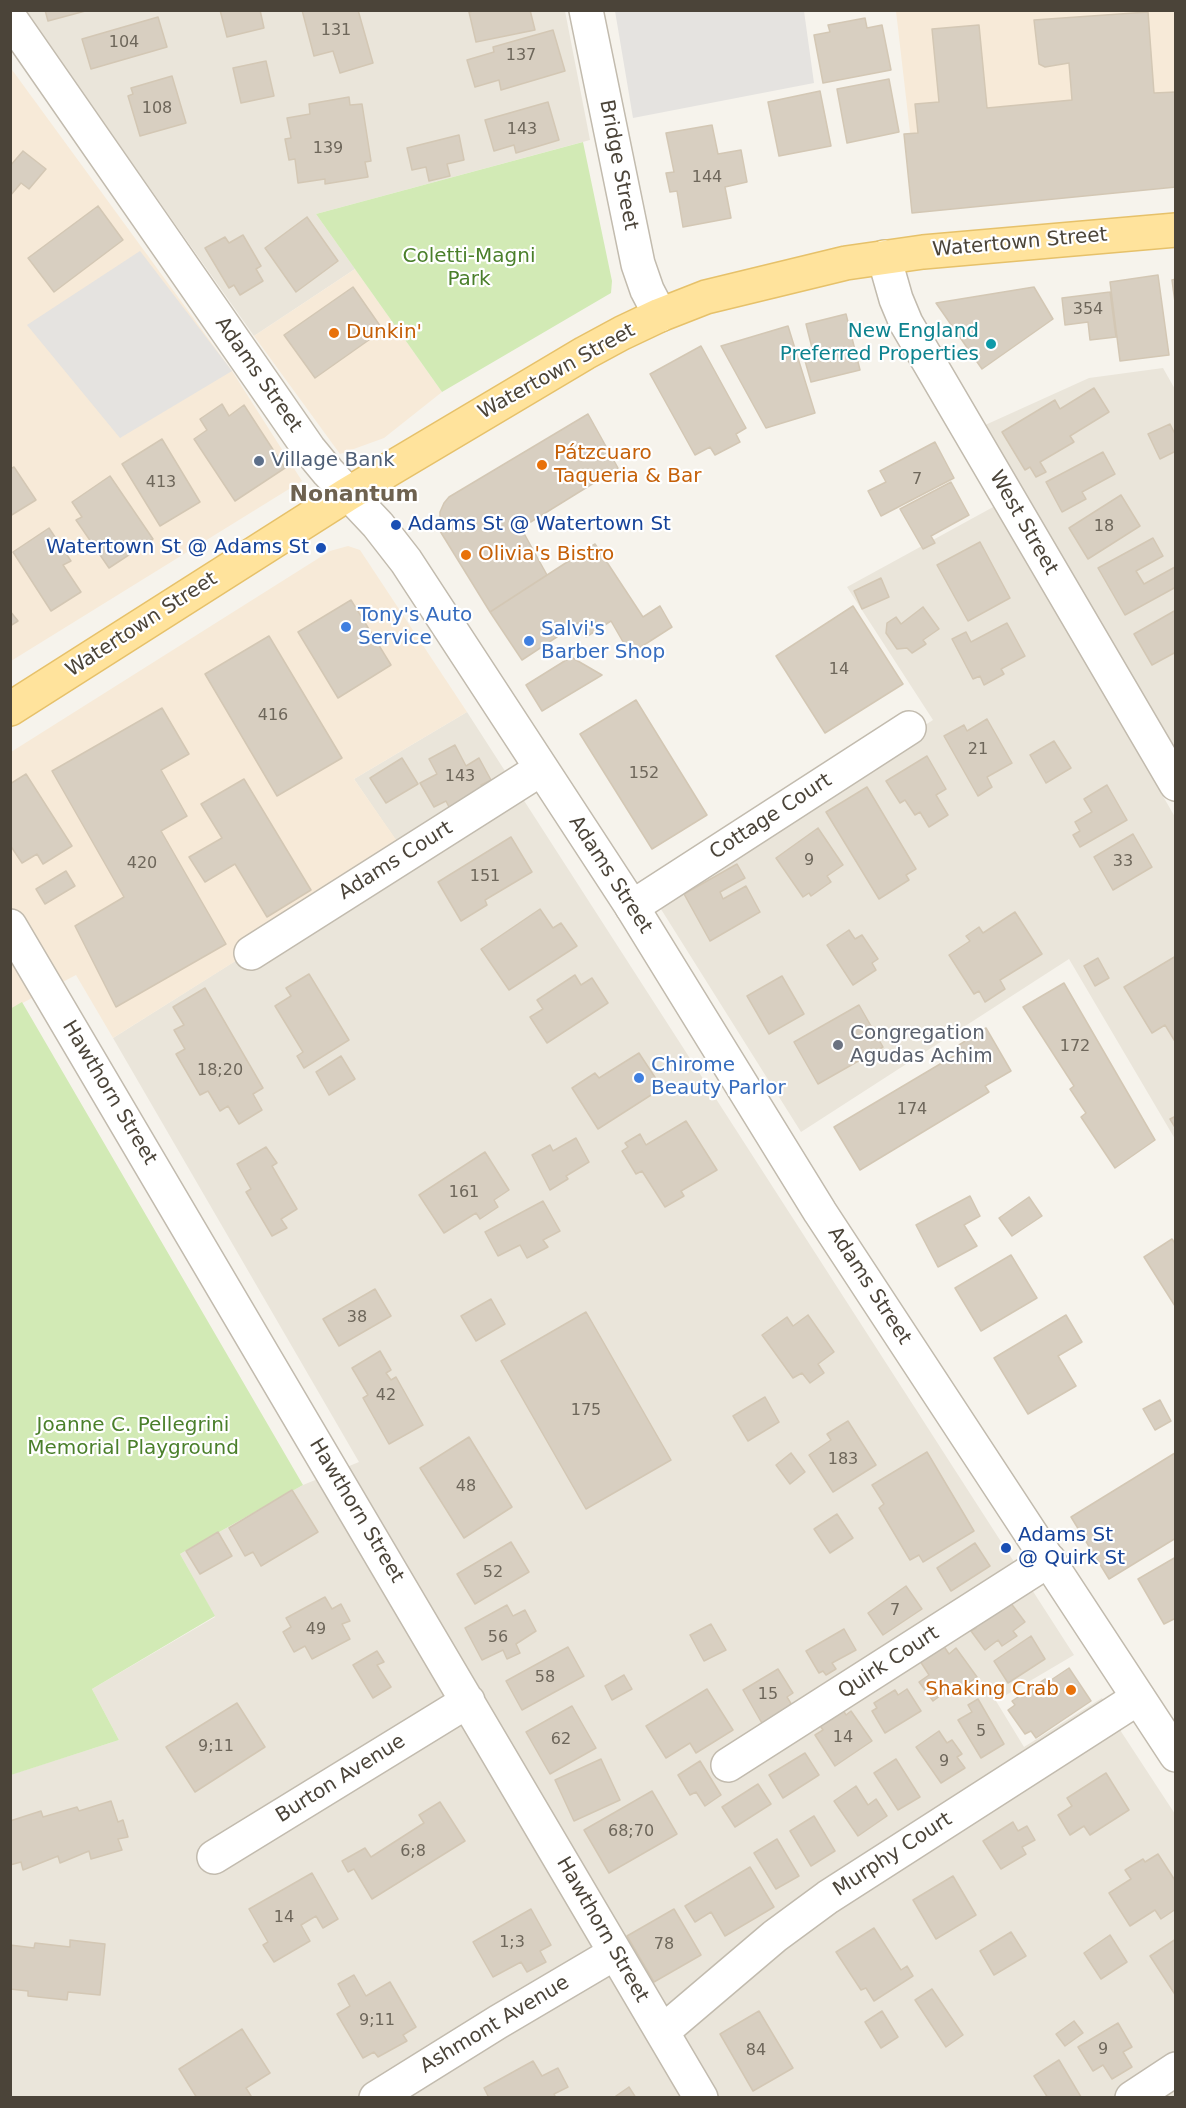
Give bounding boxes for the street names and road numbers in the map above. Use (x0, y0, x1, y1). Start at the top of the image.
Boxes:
street label: Bridge Street (594, 98, 642, 232)
street label: Watertown Street (932, 223, 1108, 263)
street label: Adams Street (209, 313, 307, 437)
street label: Watertown Street (474, 319, 640, 425)
street label: West Street (984, 467, 1062, 579)
street label: Watertown Street (62, 567, 222, 683)
street label: Cottage Court (706, 769, 836, 865)
street label: Adams Street (563, 812, 657, 938)
street label: Adams Court (335, 817, 457, 905)
street label: Hawthorn Street (56, 1016, 162, 1170)
street label: Adams Street (822, 1223, 916, 1349)
street label: Hawthorn Street (303, 1434, 409, 1588)
street label: Quirk Court (834, 1622, 944, 1704)
street label: Burton Avenue (272, 1730, 410, 1828)
street label: Murphy Court (829, 1808, 957, 1902)
street label: Hawthorn Street (551, 1853, 653, 2007)
street label: Ashmont Avenue (416, 1971, 574, 2079)

